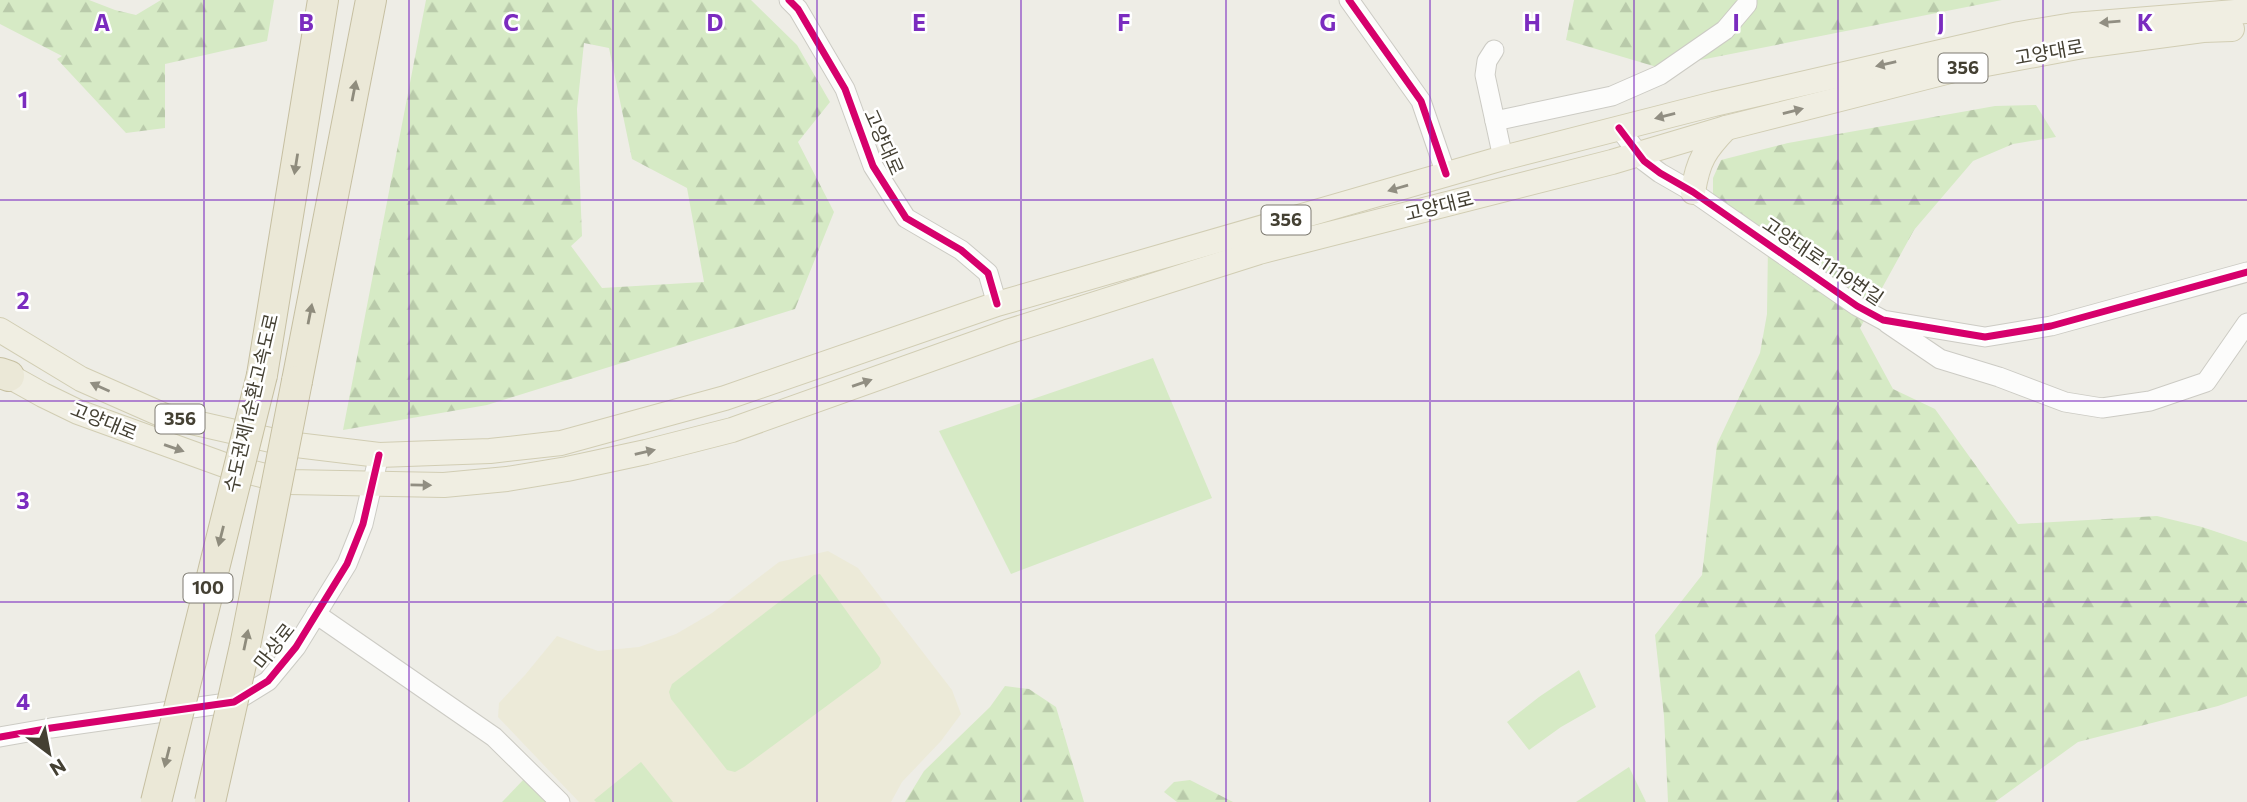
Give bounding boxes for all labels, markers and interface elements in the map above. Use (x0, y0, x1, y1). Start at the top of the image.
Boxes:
text: A (94, 8, 111, 36)
text: B (298, 8, 314, 36)
text: C (503, 8, 519, 36)
text: D (707, 8, 724, 36)
text: E (912, 8, 926, 36)
text: F (1117, 8, 1131, 36)
text: G (1320, 8, 1336, 36)
text: H (1523, 8, 1541, 36)
text: I (1732, 8, 1740, 36)
text: J (1937, 8, 1945, 36)
text: K (2137, 8, 2153, 36)
one-way arrow (2098, 17, 2120, 28)
street label: 고양대로 (2012, 34, 2085, 69)
road number: 356 (1938, 54, 1988, 82)
one-way arrow (1875, 59, 1897, 70)
one-way arrow (348, 80, 359, 102)
text: 1 (18, 85, 28, 113)
street label: 고양대로 (860, 105, 909, 178)
one-way arrow (1782, 105, 1804, 116)
one-way arrow (1654, 111, 1676, 122)
one-way arrow (290, 153, 301, 175)
one-way arrow (1387, 183, 1409, 194)
street label: 고양대로 (1402, 186, 1476, 225)
road number: 356 (1262, 205, 1310, 234)
street label: 고양대로1119번길 (1758, 212, 1888, 309)
text: 2 (16, 286, 30, 314)
one-way arrow (305, 303, 316, 325)
street label: 수도권제1순환고속도로 (219, 311, 282, 495)
one-way arrow (852, 377, 873, 388)
one-way arrow (90, 381, 110, 393)
street label: 고양대로 (67, 397, 141, 444)
road number: 356 (156, 404, 204, 433)
one-way arrow (164, 443, 185, 454)
one-way arrow (634, 446, 656, 457)
one-way arrow (410, 479, 432, 491)
text: 3 (16, 486, 30, 514)
one-way arrow (215, 526, 226, 548)
road number: 100 (184, 574, 232, 602)
street label: 마상로 (248, 618, 299, 673)
one-way arrow (241, 629, 252, 651)
text: 4 (16, 687, 30, 715)
north arrow (14, 718, 84, 788)
one-way arrow (161, 747, 172, 769)
text: N (46, 754, 70, 781)

